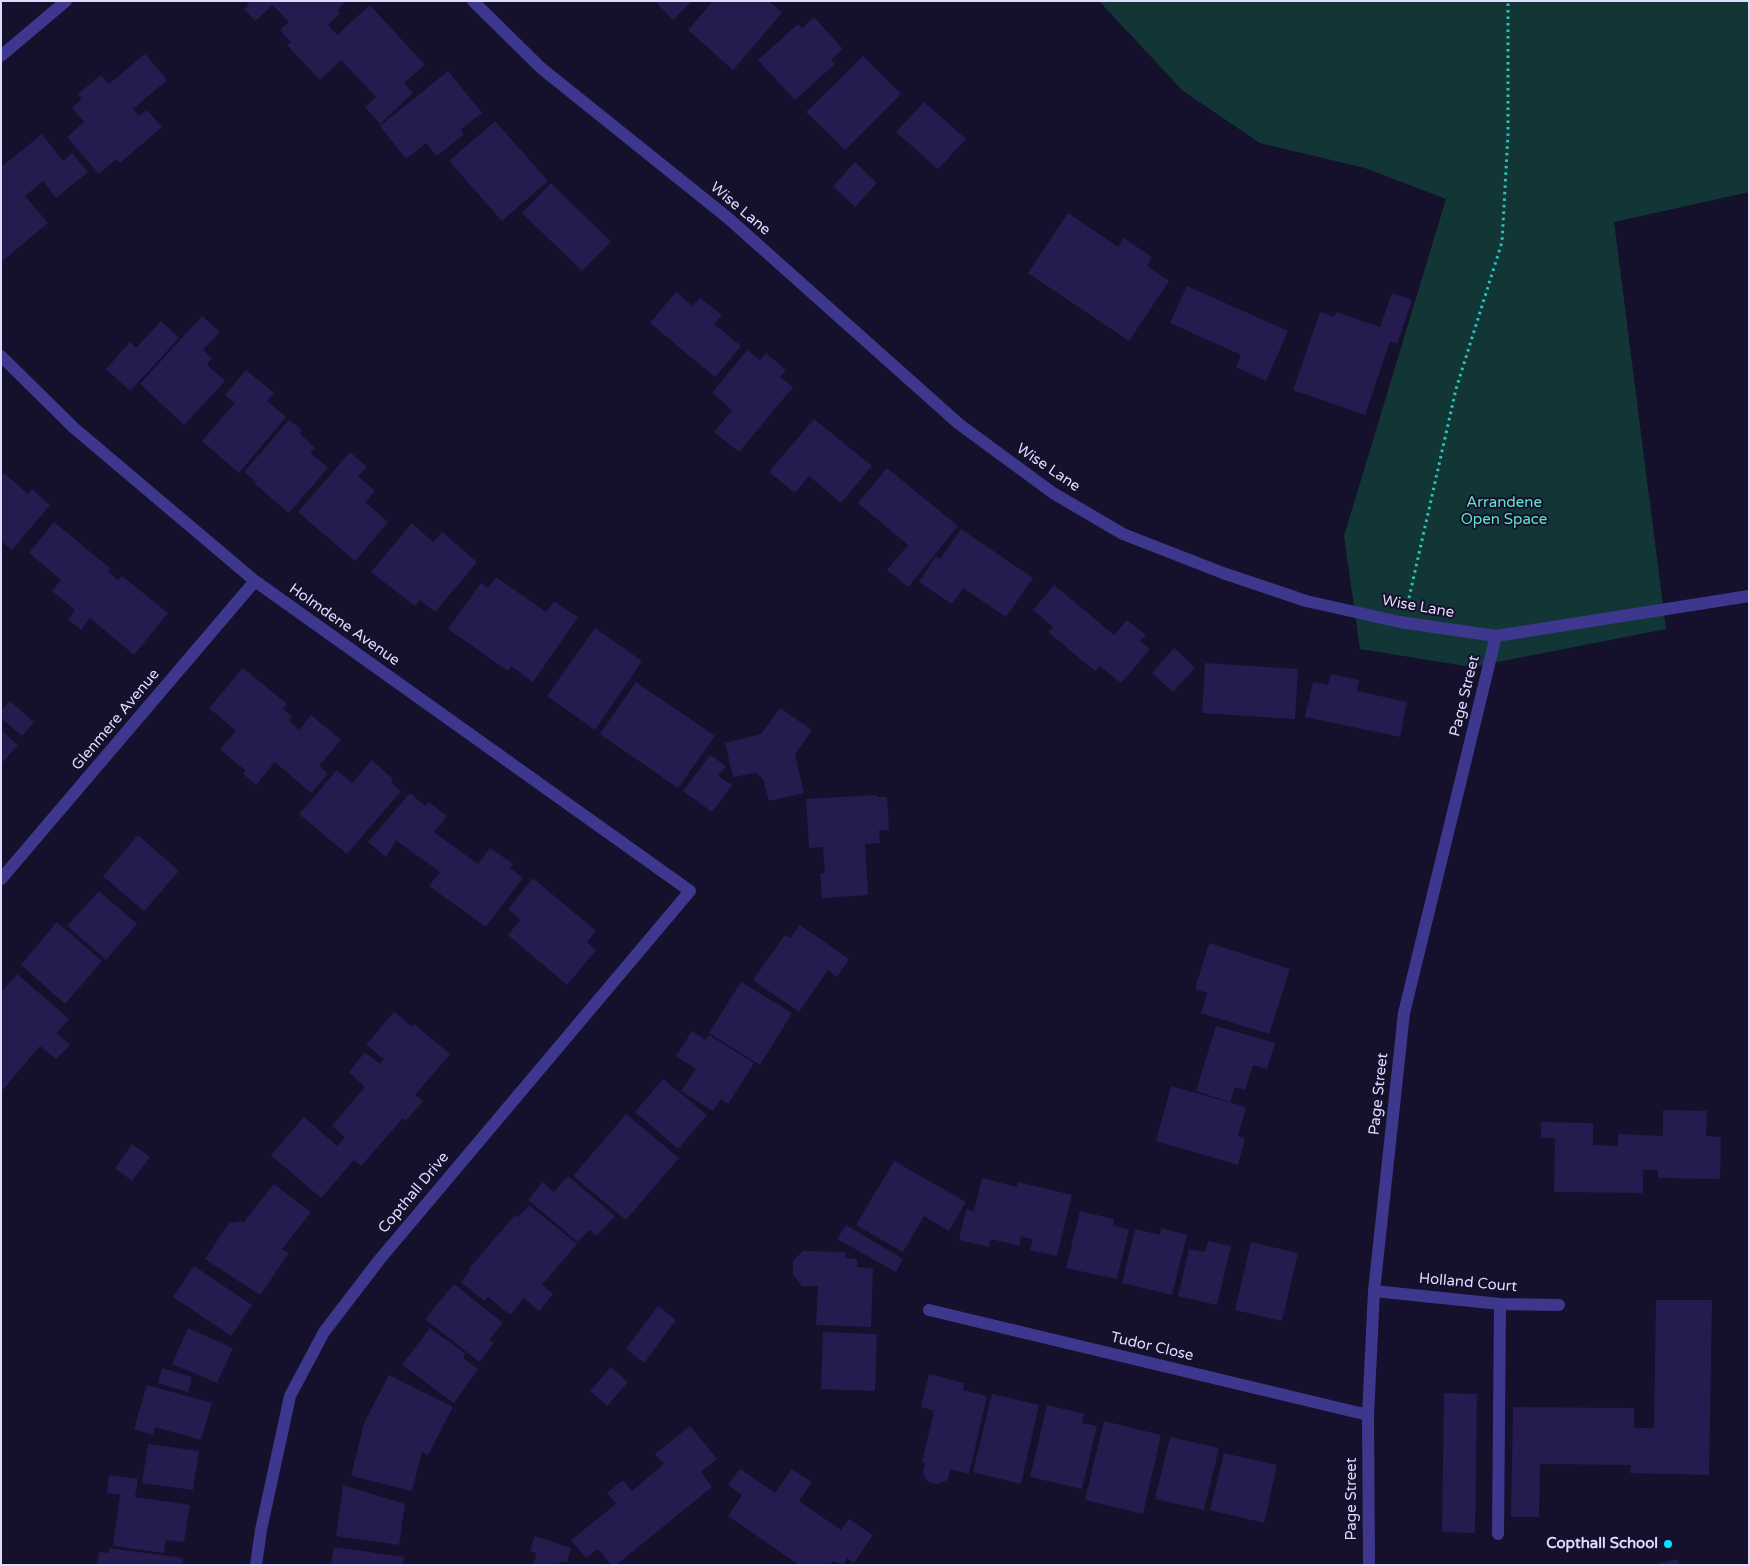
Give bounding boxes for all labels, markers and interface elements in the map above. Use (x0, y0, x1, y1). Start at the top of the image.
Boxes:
street label: Wise Lane (706, 179, 774, 239)
street label: Wise Lane (1013, 440, 1083, 496)
park label: Arrandene Open Space (1461, 494, 1547, 529)
street label: Holmdene Avenue (285, 580, 403, 670)
street label: Wise Lane (1380, 592, 1456, 622)
street label: Page Street (1446, 654, 1484, 738)
street label: Glenmere Avenue (68, 666, 164, 774)
street label: Page Street (1366, 1052, 1392, 1136)
street label: Copthall Drive (375, 1149, 453, 1237)
street label: Holland Court (1418, 1270, 1518, 1296)
street label: Tudor Close (1109, 1329, 1195, 1365)
street label: Page Street (1343, 1458, 1361, 1540)
place label: Copthall School (1546, 1535, 1658, 1553)
marker: Copthall School (1662, 1538, 1674, 1550)

